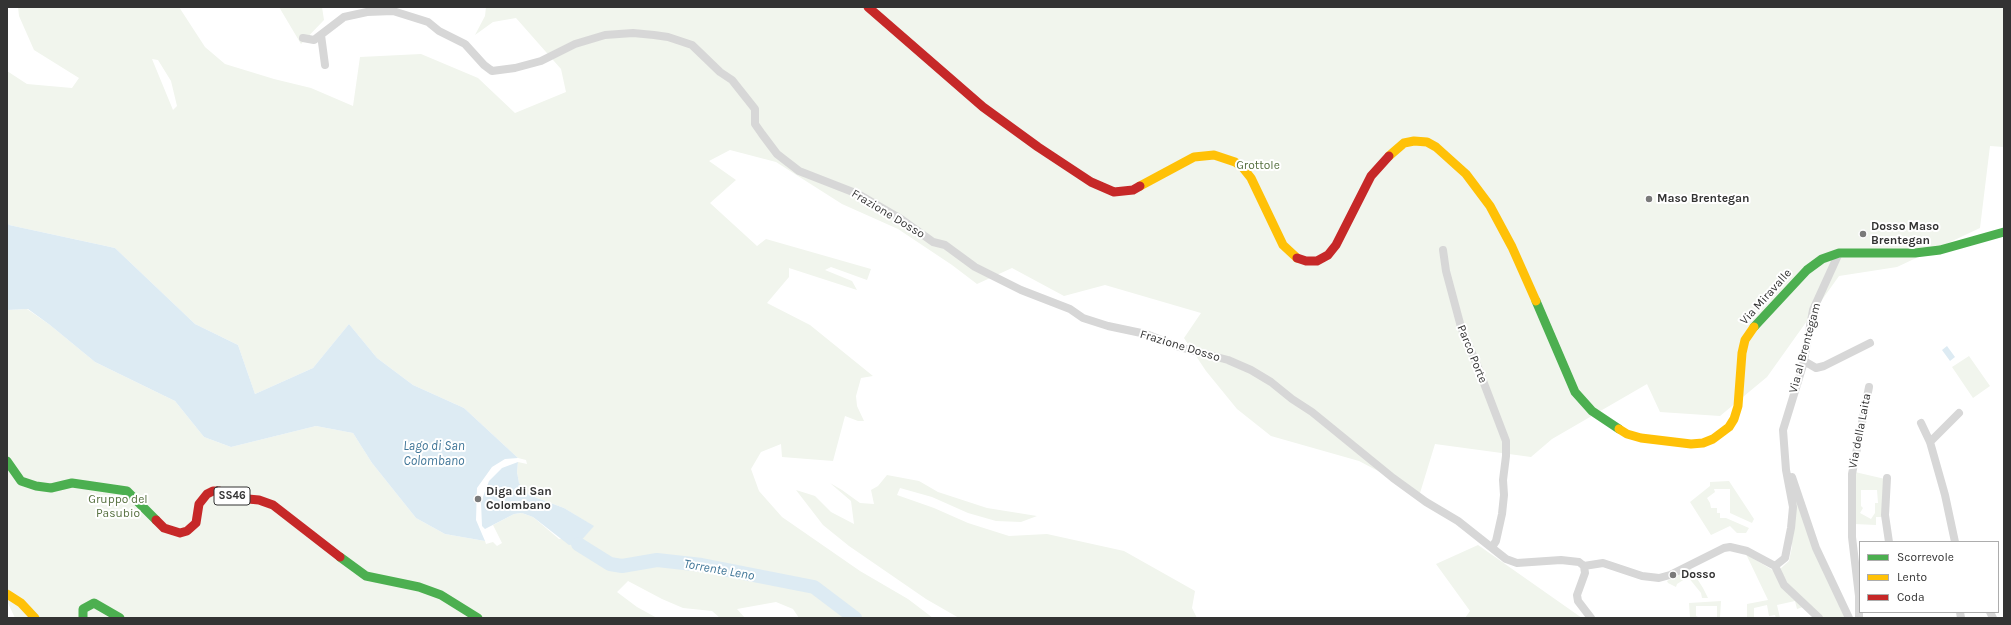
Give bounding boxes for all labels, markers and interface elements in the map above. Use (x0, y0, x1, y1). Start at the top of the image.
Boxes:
park label: Grottole (1236, 159, 1280, 173)
street label: Frazione Dosso (849, 186, 927, 242)
place label: Maso Brentegan (1657, 192, 1750, 206)
marker: Maso Brentegan (1644, 194, 1654, 204)
place label: Dosso Maso Brentegan (1871, 220, 1939, 248)
marker: Dosso Maso Brentegan (1858, 229, 1868, 239)
street label: Via Miravalle (1737, 266, 1795, 328)
street label: Via al Brentegam (1786, 301, 1824, 395)
street label: Parco Porte (1454, 323, 1490, 385)
street label: Frazione Dosso (1138, 327, 1222, 365)
street label: Via della Laita (1846, 392, 1874, 470)
water label: Lago di San Colombano (403, 438, 465, 469)
place label: Diga di San Colombano (486, 485, 552, 513)
road number: SS46 (214, 487, 250, 505)
park label: Gruppo del Pasubio (88, 493, 148, 521)
marker: Diga di San Colombano (473, 494, 483, 504)
legend (1859, 541, 1999, 613)
text: Scorrevole (1897, 550, 1954, 564)
water label: Torrente Leno (682, 556, 756, 584)
place label: Dosso (1681, 568, 1715, 582)
marker: Dosso (1668, 570, 1678, 580)
text: Lento (1897, 570, 1927, 584)
text: Coda (1897, 590, 1925, 604)

